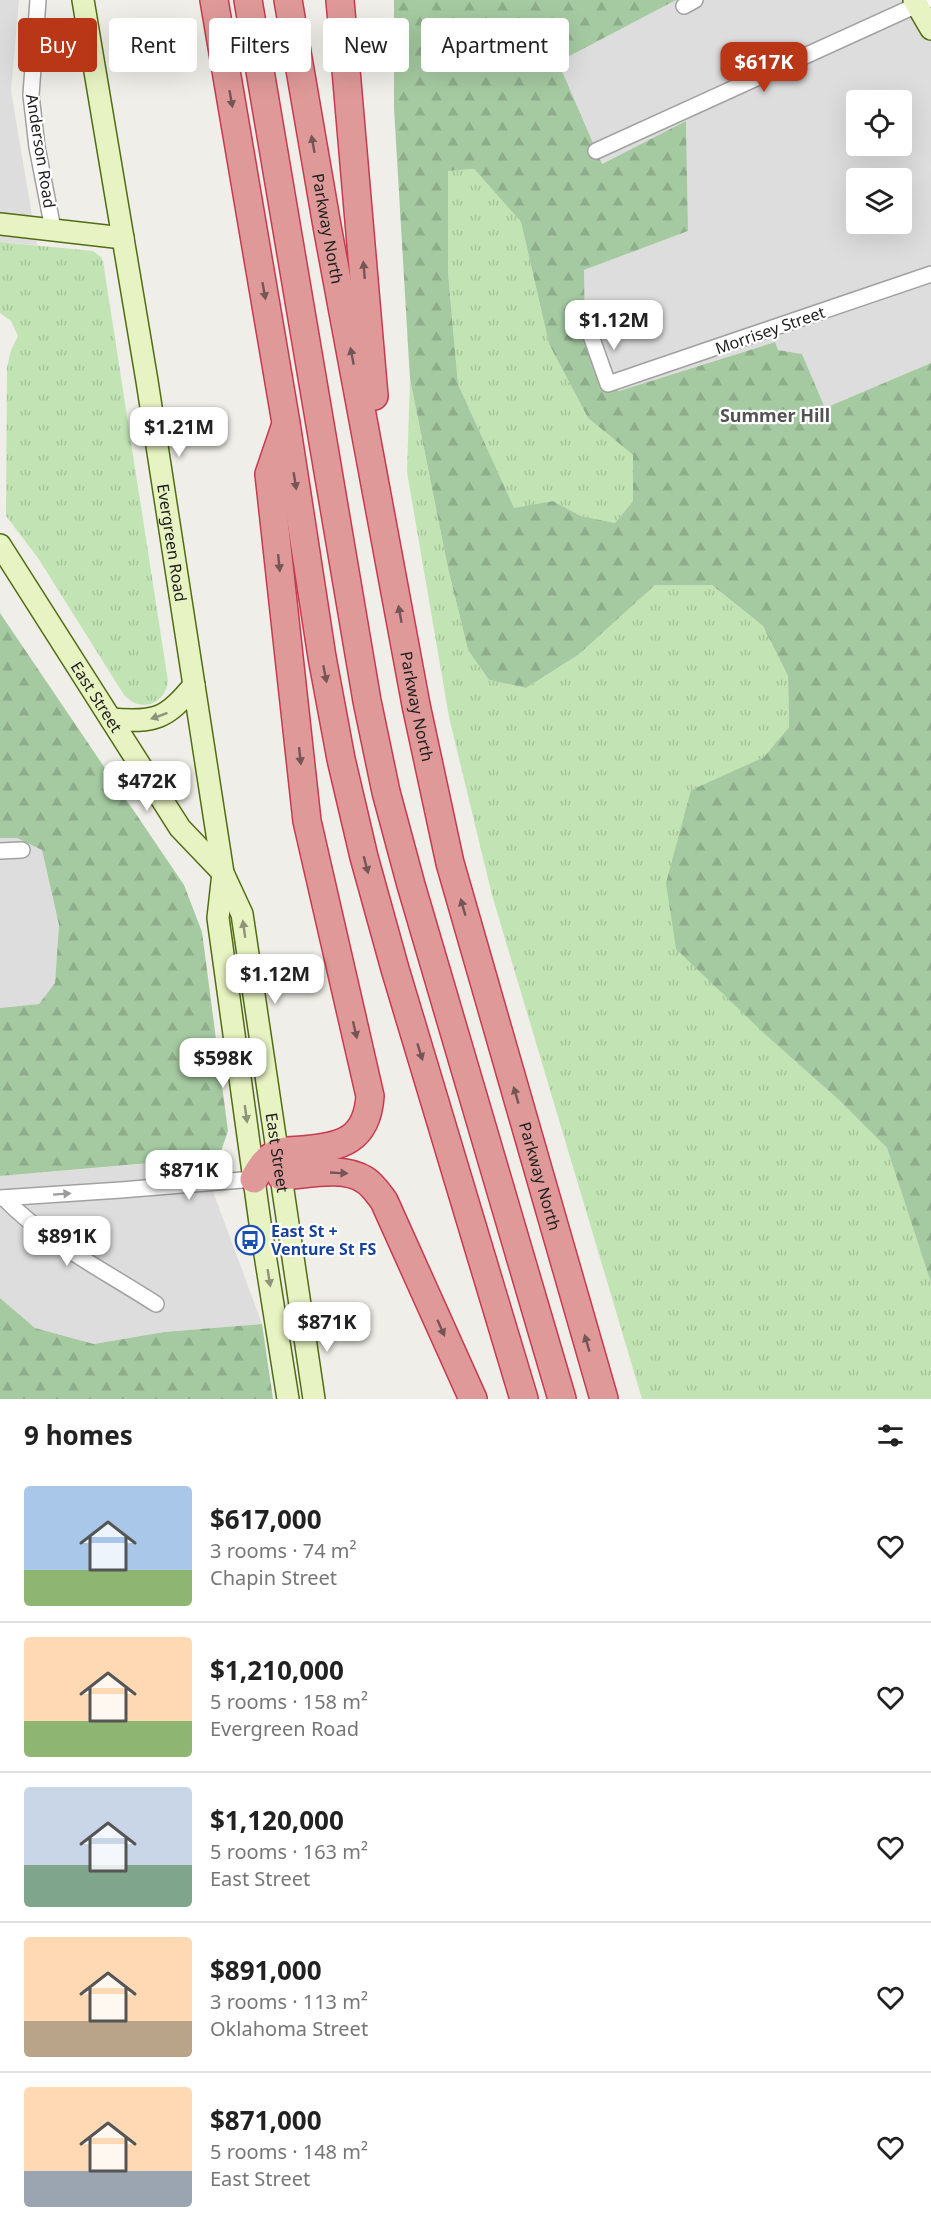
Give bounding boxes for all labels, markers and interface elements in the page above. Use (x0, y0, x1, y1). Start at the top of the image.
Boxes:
chip: Buy (18, 18, 97, 72)
chip: Rent (109, 18, 197, 72)
chip: Filters (209, 18, 311, 72)
chip: New (323, 18, 409, 72)
chip: Apartment (421, 18, 569, 72)
pin: $617K (722, 42, 806, 93)
text: $617K (734, 48, 794, 75)
one-way arrow (227, 90, 236, 109)
map controls (846, 90, 912, 234)
button: locate (846, 90, 912, 156)
street label: Anderson Road (21, 92, 61, 210)
one-way arrow (308, 134, 317, 153)
button: layers (846, 168, 912, 234)
street label: Parkway North (307, 172, 349, 286)
one-way arrow (359, 260, 369, 279)
one-way arrow (260, 282, 269, 301)
pin: $1.12M (565, 300, 663, 351)
street label: Morrisey Street (712, 301, 828, 359)
text: $1.12M (579, 306, 649, 333)
one-way arrow (347, 347, 356, 366)
district label: Summer Hill (720, 403, 830, 427)
pin: $1.21M (130, 407, 228, 458)
text: $1.21M (144, 413, 214, 440)
one-way arrow (291, 472, 300, 491)
street label: Evergreen Road (152, 482, 192, 603)
one-way arrow (274, 553, 284, 572)
one-way arrow (395, 604, 404, 623)
street label: Parkway North (395, 649, 439, 763)
street label: East Street (66, 657, 128, 737)
one-way arrow (321, 665, 330, 684)
one-way arrow (149, 711, 167, 721)
one-way arrow (295, 747, 305, 766)
pin: $472K (105, 761, 189, 812)
text: $472K (117, 767, 177, 794)
one-way arrow (362, 856, 371, 874)
one-way arrow (458, 898, 467, 916)
one-way arrow (240, 919, 249, 938)
pin: $1.12M (226, 954, 324, 1005)
text: $1.12M (240, 960, 310, 987)
one-way arrow (350, 1020, 360, 1039)
pin: $598K (181, 1038, 265, 1089)
one-way arrow (416, 1043, 425, 1061)
text: $598K (193, 1044, 253, 1071)
one-way arrow (511, 1086, 520, 1104)
one-way arrow (241, 1104, 251, 1123)
street label: East Street (261, 1111, 294, 1194)
street label: Parkway North (514, 1119, 566, 1233)
pin: $871K (147, 1150, 231, 1201)
text: $871K (159, 1156, 219, 1183)
one-way arrow (330, 1169, 349, 1178)
one-way arrow (53, 1189, 72, 1199)
pin: $891K (25, 1216, 109, 1267)
place label: East St + Venture St FS (271, 1220, 377, 1260)
text: $891K (37, 1222, 97, 1249)
bus stop icon: East St + Venture St FS (234, 1224, 266, 1256)
one-way arrow (264, 1269, 273, 1288)
pin: $871K (285, 1302, 369, 1353)
text: $871K (297, 1308, 357, 1335)
one-way arrow (437, 1319, 446, 1337)
one-way arrow (582, 1334, 592, 1352)
text: 9 homes (24, 1417, 133, 1453)
icon: filters (874, 1419, 907, 1452)
text: $617,000 (210, 1501, 322, 1537)
icon: home (72, 1510, 144, 1582)
icon: heart (874, 1530, 907, 1563)
text: 3 rooms · 74 m² (210, 1537, 357, 1564)
text: Chapin Street (210, 1564, 337, 1591)
text: $1,210,000 (210, 1652, 344, 1688)
icon: home (72, 1661, 144, 1733)
icon: heart (874, 1681, 907, 1714)
text: 5 rooms · 158 m² (210, 1688, 368, 1715)
text: Evergreen Road (210, 1715, 359, 1742)
text: $1,120,000 (210, 1802, 344, 1838)
icon: home (72, 1811, 144, 1883)
icon: heart (874, 1831, 907, 1864)
text: 5 rooms · 163 m² (210, 1838, 368, 1865)
text: East Street (210, 1865, 310, 1892)
text: $891,000 (210, 1952, 322, 1988)
icon: home (72, 1961, 144, 2033)
icon: heart (874, 1981, 907, 2014)
text: 3 rooms · 113 m² (210, 1988, 368, 2015)
text: Oklahoma Street (210, 2015, 368, 2042)
text: $871,000 (210, 2102, 322, 2138)
icon: home (72, 2111, 144, 2183)
icon: heart (874, 2131, 907, 2164)
text: 5 rooms · 148 m² (210, 2138, 368, 2165)
text: East Street (210, 2165, 310, 2192)

